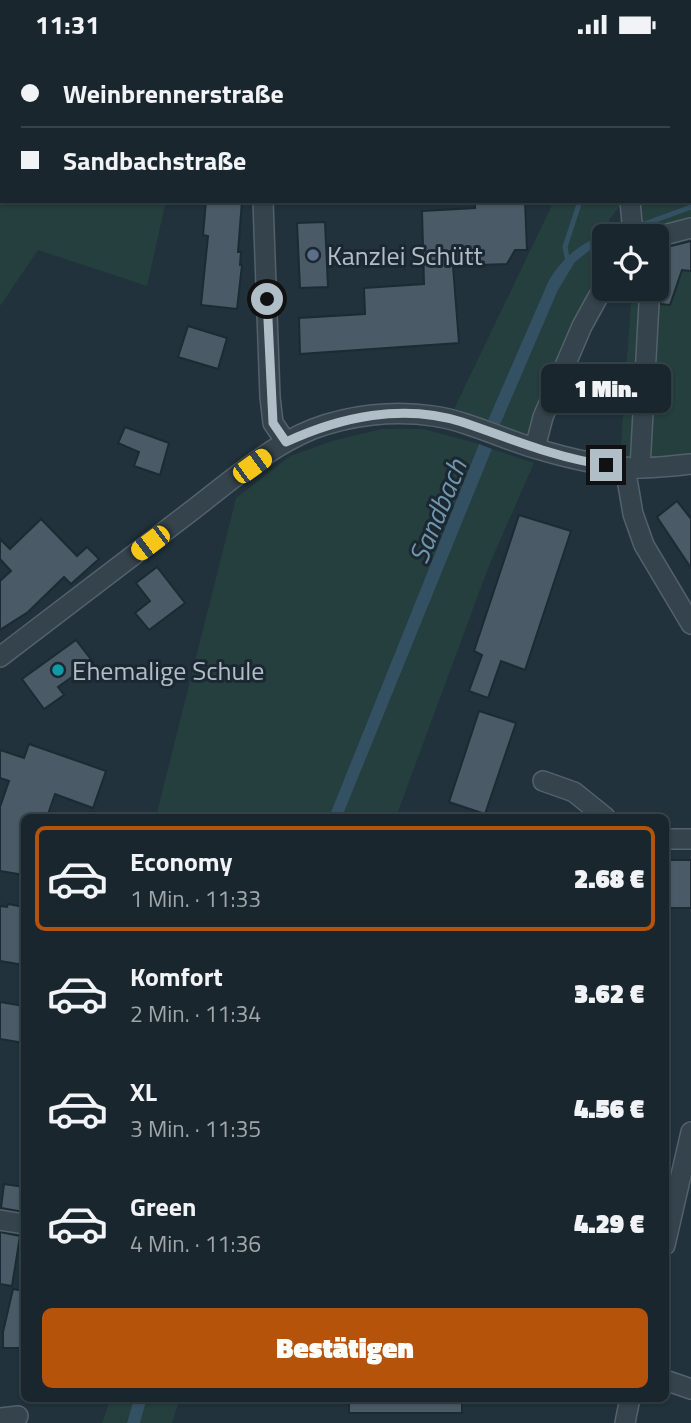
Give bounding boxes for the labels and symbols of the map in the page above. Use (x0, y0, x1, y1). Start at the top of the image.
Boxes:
place label: Kanzlei Schütt (327, 236, 483, 275)
marker: Kanzlei Schütt (305, 247, 321, 263)
route start (251, 283, 283, 315)
callout: 1 Min. (541, 363, 671, 413)
car (229, 445, 276, 487)
route end (590, 449, 622, 481)
water label: Sandbach (397, 451, 478, 570)
car (127, 522, 174, 564)
place label: Ehemalige Schule (72, 651, 264, 690)
marker: Ehemalige Schule (50, 662, 66, 678)

